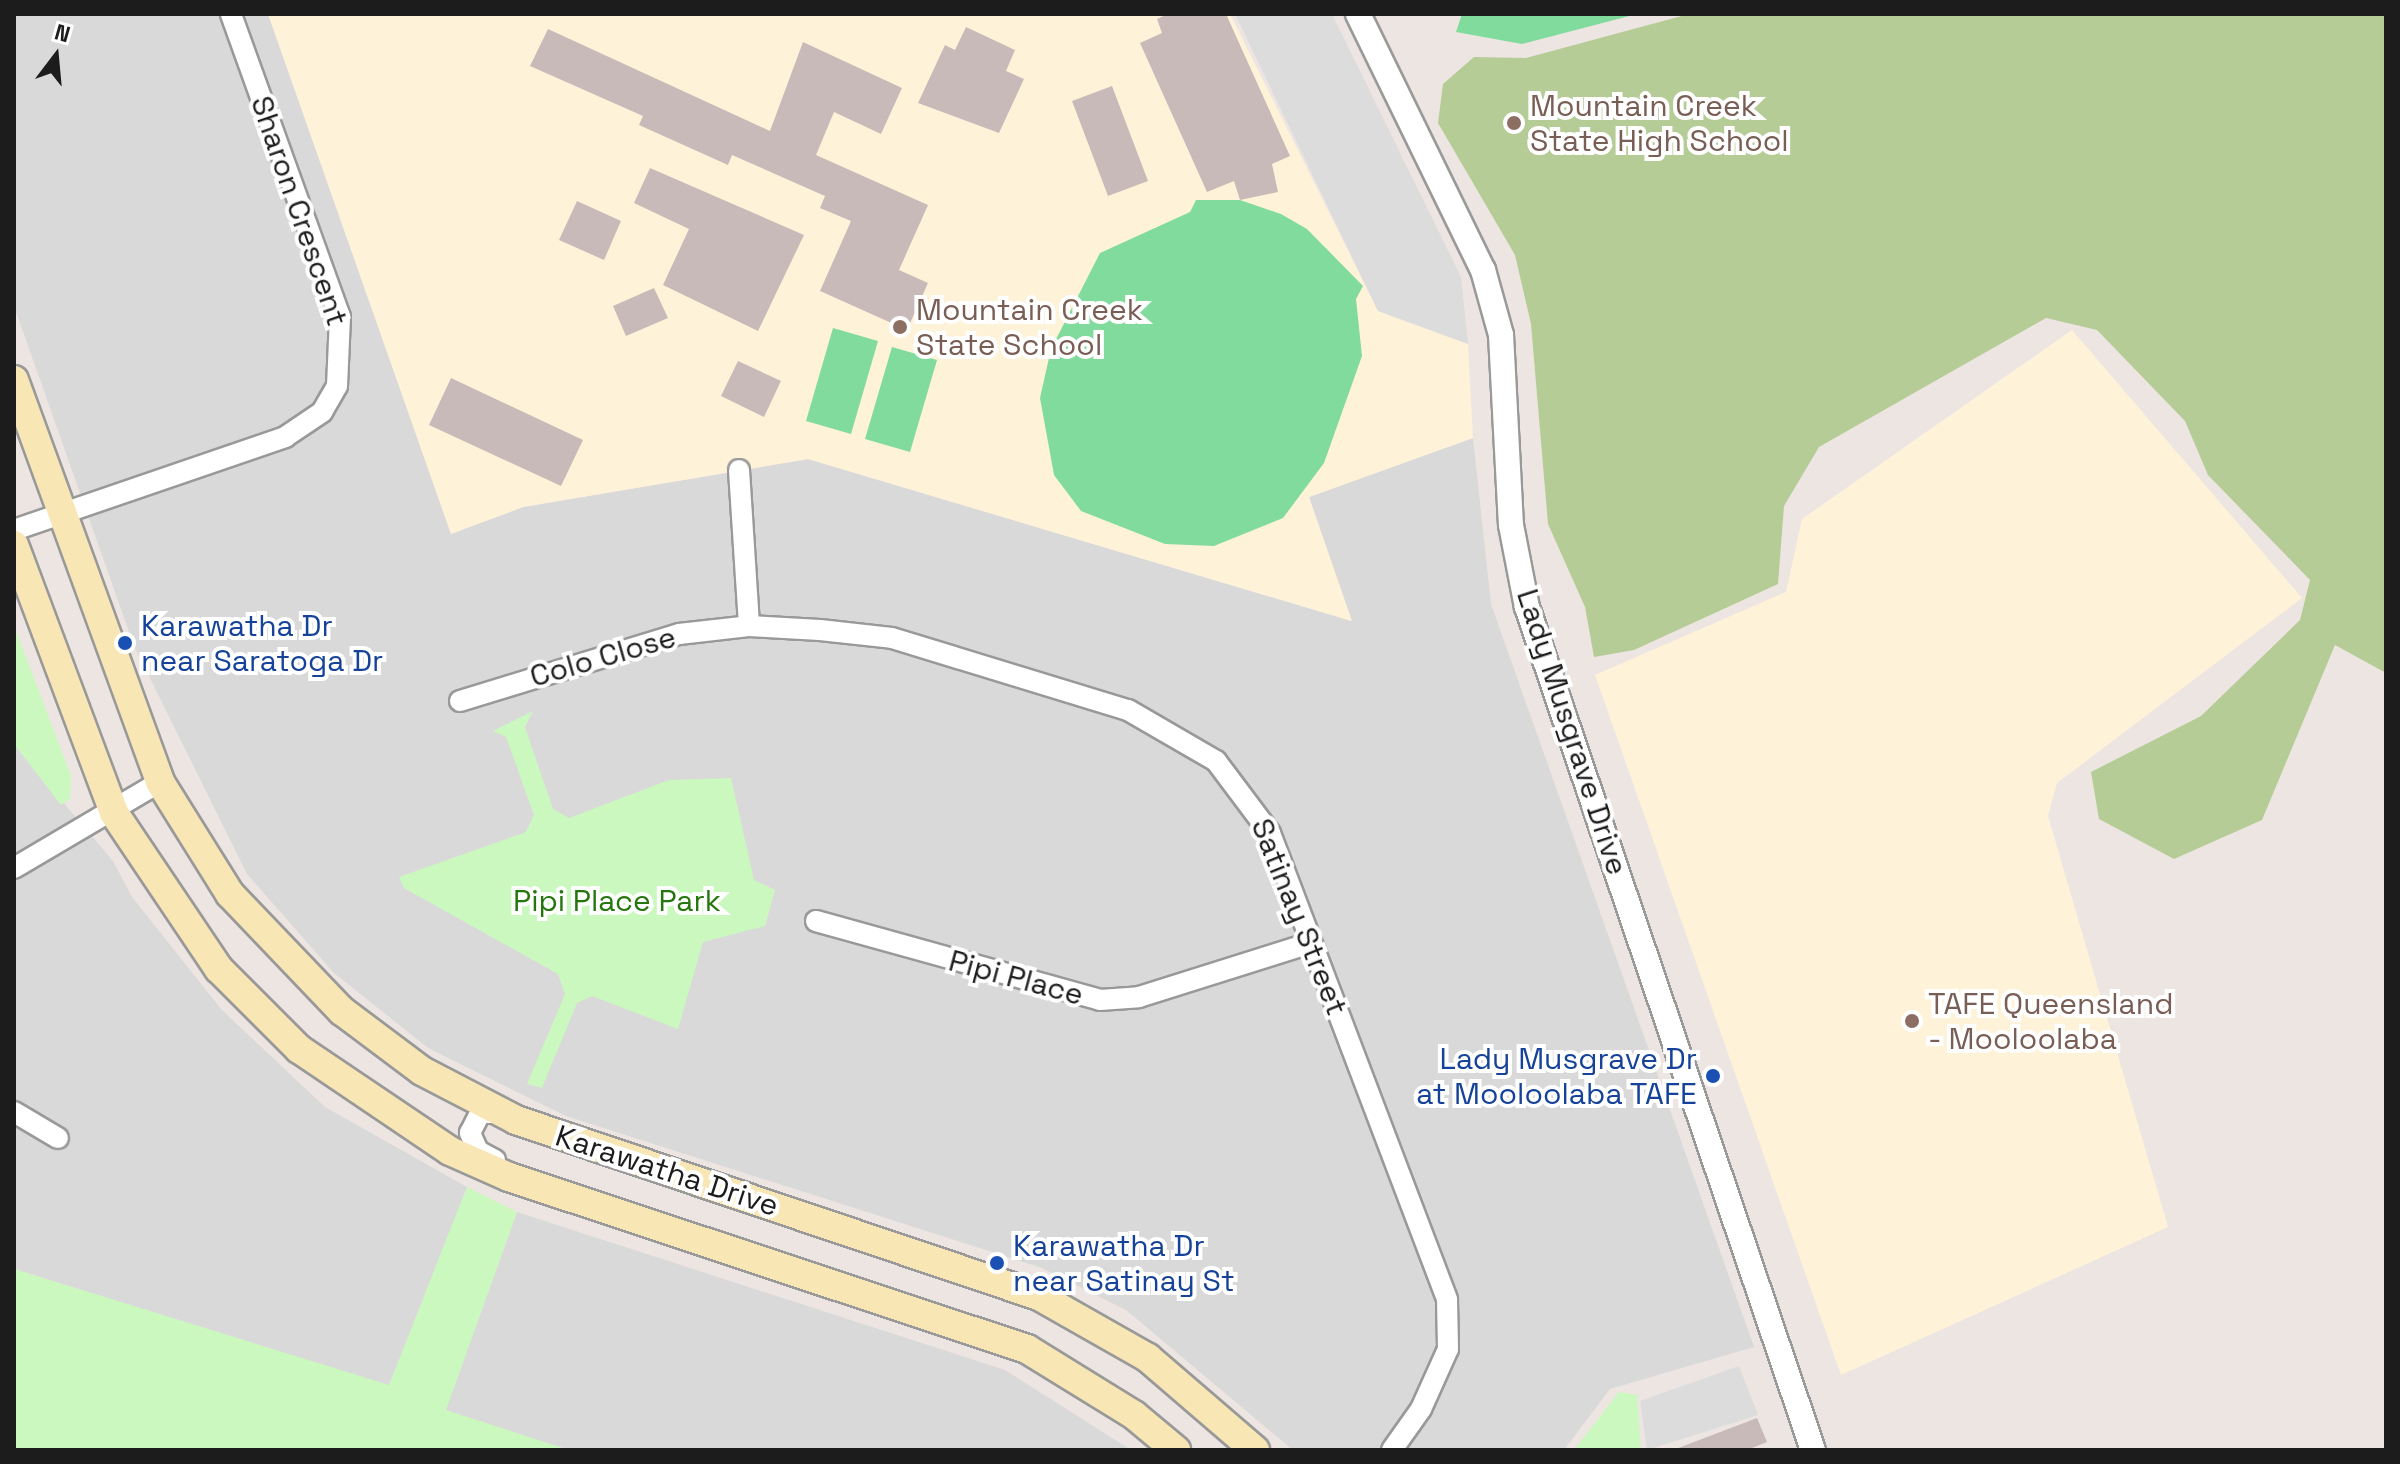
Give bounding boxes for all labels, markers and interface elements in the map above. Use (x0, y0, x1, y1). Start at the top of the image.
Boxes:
north arrow (16, 16, 96, 96)
text: N (52, 17, 74, 48)
place label: Mountain Creek State High School (1530, 88, 1789, 158)
street label: Sharon Crescent (243, 91, 355, 331)
marker: Mountain Creek State High School (1505, 114, 1523, 132)
place label: Mountain Creek State School (916, 292, 1143, 362)
marker: Mountain Creek State School (891, 318, 909, 336)
street label: Lady Musgrave Drive (1509, 585, 1635, 879)
place label: Karawatha Dr near Saratoga Dr (141, 608, 383, 678)
street label: Colo Close (526, 619, 680, 695)
marker: Karawatha Dr near Saratoga Dr (116, 634, 134, 652)
street label: Satinay Street (1243, 813, 1355, 1021)
park label: Pipi Place Park (513, 883, 721, 919)
street label: Pipi Place (945, 943, 1087, 1013)
place label: TAFE Queensland - Mooloolaba (1928, 986, 2174, 1056)
marker: TAFE Queensland - Mooloolaba (1903, 1012, 1921, 1030)
place label: Lady Musgrave Dr at Mooloolaba TAFE (1415, 1041, 1697, 1112)
marker: Lady Musgrave Dr at Mooloolaba TAFE (1704, 1067, 1722, 1085)
street label: Karawatha Drive (551, 1118, 783, 1224)
place label: Karawatha Dr near Satinay St (1013, 1228, 1235, 1298)
marker: Karawatha Dr near Satinay St (988, 1254, 1006, 1272)

